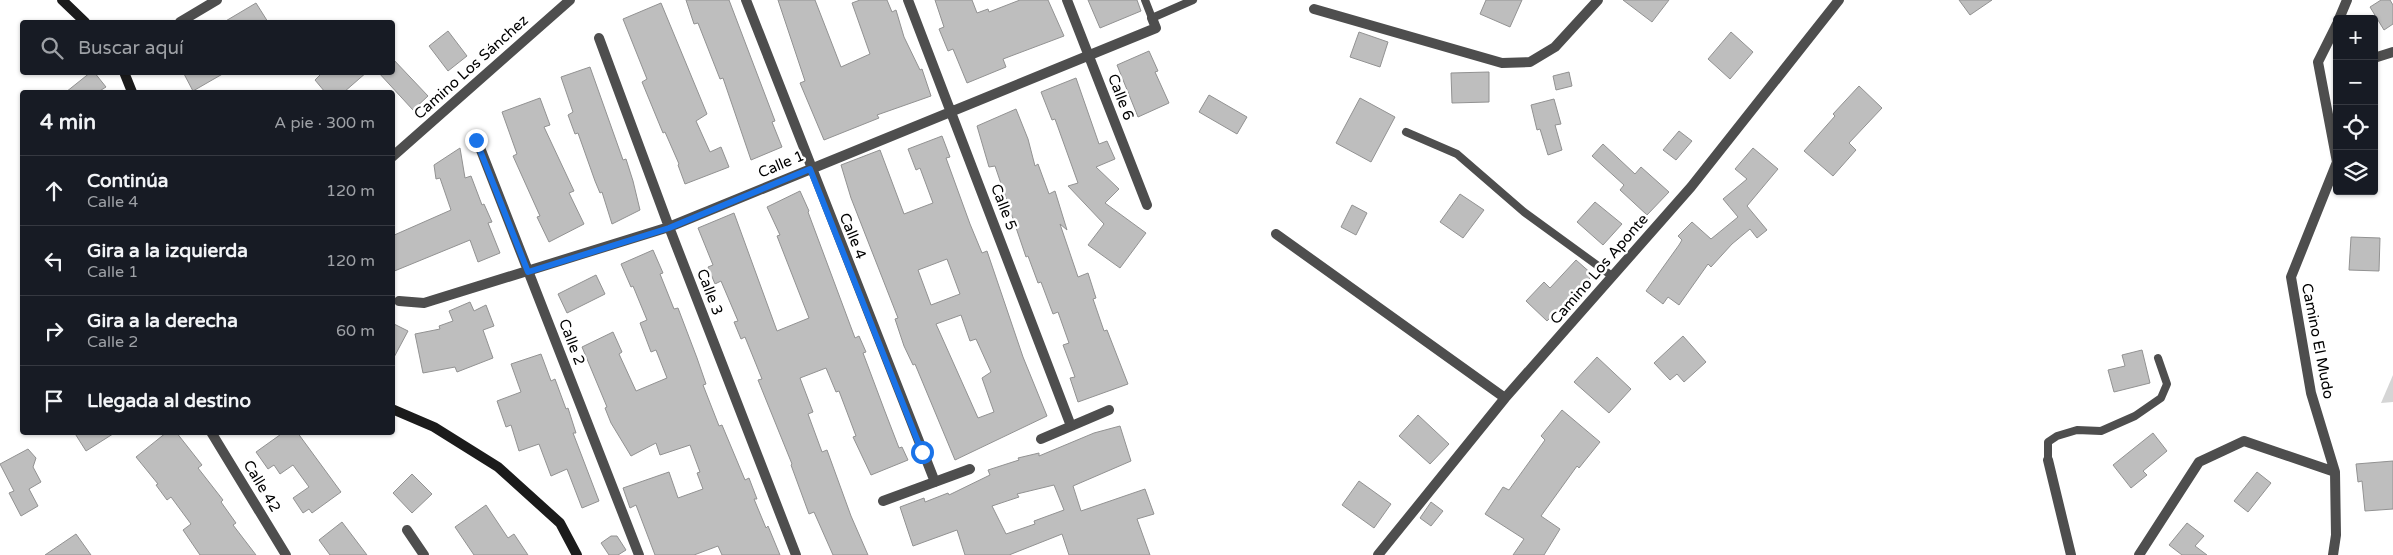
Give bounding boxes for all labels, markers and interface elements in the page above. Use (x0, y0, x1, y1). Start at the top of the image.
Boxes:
street label: Camino Los Sánchez (410, 11, 532, 123)
map controls (2333, 15, 2378, 195)
button: + (2333, 15, 2378, 60)
search box (20, 20, 395, 75)
icon: search (38, 34, 66, 62)
text: Buscar aquí (78, 37, 184, 59)
button: − (2333, 60, 2378, 105)
street label: Calle 6 (1104, 71, 1138, 123)
button: locate (2333, 105, 2378, 150)
text: 4 min (40, 110, 96, 135)
text: A pie · 300 m (274, 113, 375, 133)
route end (465, 129, 488, 152)
street label: Calle 1 (755, 146, 807, 182)
button: layers (2333, 150, 2378, 195)
text: Continúa (87, 170, 169, 192)
icon: ahead (40, 177, 68, 205)
text: 120 m (326, 181, 375, 201)
street label: Calle 5 (987, 181, 1021, 233)
text: Calle 4 (87, 192, 138, 212)
street label: Calle 4 (836, 210, 870, 262)
street label: Camino Los Aponte (1546, 210, 1652, 328)
text: Gira a la izquierda (87, 240, 248, 262)
icon: left (40, 247, 68, 275)
text: 120 m (326, 251, 375, 271)
text: Calle 1 (87, 262, 138, 282)
street label: Calle 3 (693, 266, 727, 318)
street label: Camino El Mudo (2298, 281, 2338, 401)
text: Gira a la derecha (87, 310, 238, 332)
street label: Calle 2 (555, 316, 589, 368)
icon: right (40, 317, 68, 345)
text: 60 m (336, 321, 375, 341)
text: Calle 2 (87, 332, 138, 352)
icon: arrive (40, 387, 68, 415)
text: Llegada al destino (87, 390, 251, 412)
route start (911, 441, 934, 464)
street label: Calle 42 (239, 457, 285, 515)

